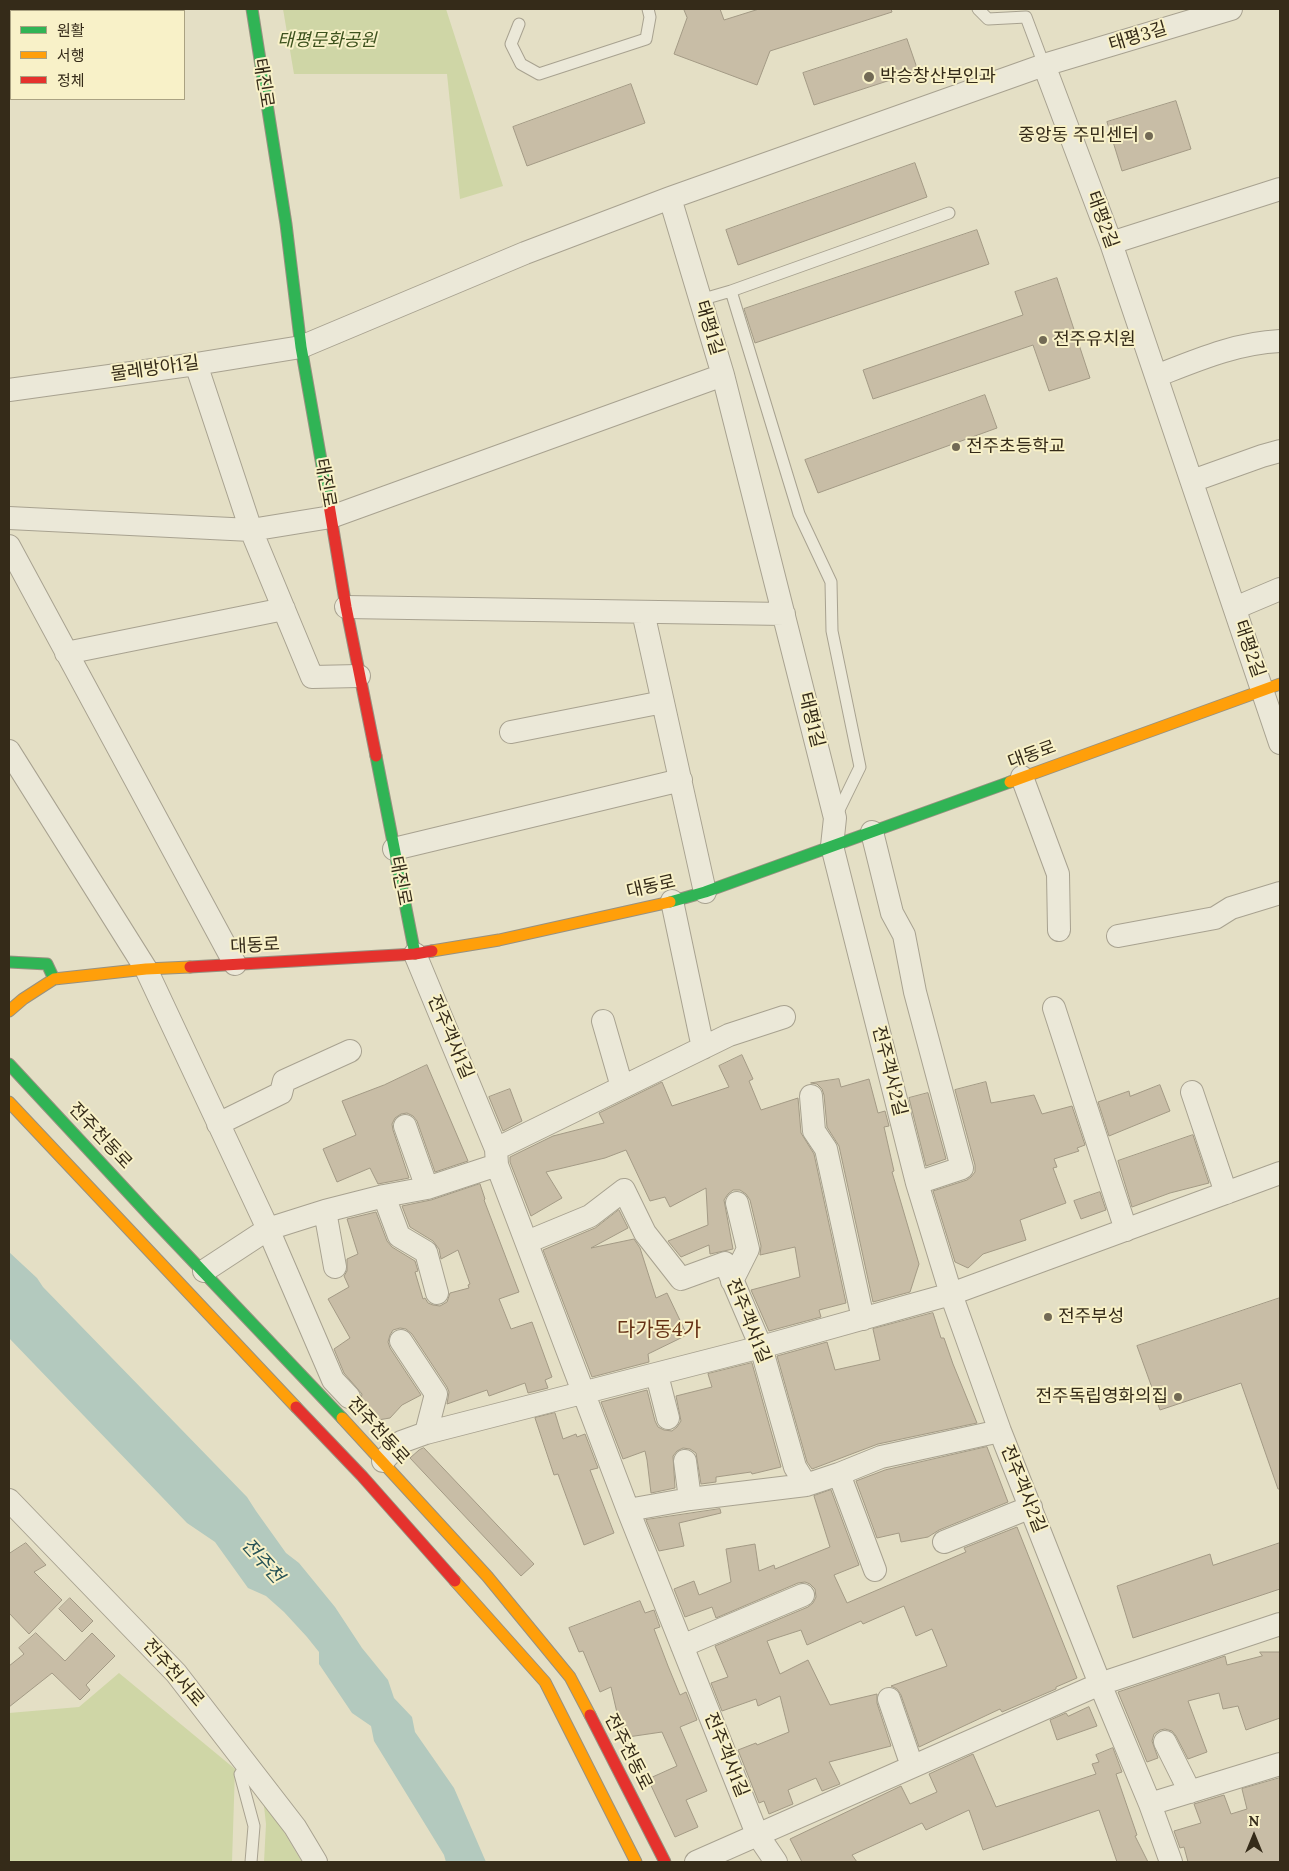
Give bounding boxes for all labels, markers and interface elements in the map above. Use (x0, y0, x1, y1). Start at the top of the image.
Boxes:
legend (10, 10, 185, 100)
street label: 태평3길 (1106, 18, 1170, 56)
text: 원활 (57, 21, 85, 40)
park label: 태평문화공원 (277, 30, 377, 52)
text: 서행 (57, 46, 85, 65)
street label: 태진로 (248, 57, 278, 109)
place label: 박승창산부인과 (880, 66, 996, 88)
marker: 박승창산부인과 (862, 70, 876, 84)
text: 정체 (57, 71, 85, 90)
place label: 중앙동 주민센터 (1018, 125, 1139, 147)
marker: 중앙동 주민센터 (1143, 130, 1155, 142)
street label: 태평2길 (1082, 188, 1122, 252)
street label: 태평1길 (690, 298, 728, 358)
place label: 전주유치원 (1053, 329, 1136, 351)
marker: 전주유치원 (1037, 334, 1049, 346)
street label: 물레방아1길 (109, 352, 201, 386)
place label: 전주초등학교 (966, 436, 1065, 458)
marker: 전주초등학교 (950, 441, 962, 453)
street label: 태진로 (310, 457, 340, 509)
street label: 태평2길 (1229, 617, 1269, 681)
street label: 태평1길 (794, 690, 828, 750)
street label: 대동로 (1005, 736, 1059, 774)
street label: 태진로 (385, 855, 415, 907)
street label: 대동로 (624, 871, 678, 903)
street label: 대동로 (230, 934, 280, 958)
street label: 전주객사1길 (423, 992, 477, 1082)
street label: 전주객사2길 (867, 1024, 911, 1118)
street label: 전주천동로 (64, 1098, 136, 1174)
street label: 전주객사1길 (721, 1276, 775, 1366)
place label: 전주부성 (1058, 1306, 1124, 1328)
marker: 전주부성 (1042, 1311, 1054, 1323)
district label: 다가동4가 (617, 1318, 701, 1342)
place label: 전주독립영화의집 (1036, 1386, 1168, 1408)
marker: 전주독립영화의집 (1172, 1391, 1184, 1403)
street label: 전주천동로 (342, 1393, 414, 1469)
street label: 전주객사2길 (996, 1442, 1050, 1536)
water label: 전주천 (236, 1534, 288, 1588)
street label: 전주천서로 (138, 1635, 208, 1711)
street label: 전주천동로 (600, 1710, 656, 1794)
street label: 전주객사1길 (699, 1710, 753, 1800)
north arrow (1229, 1811, 1279, 1861)
text: N (1249, 1812, 1259, 1830)

